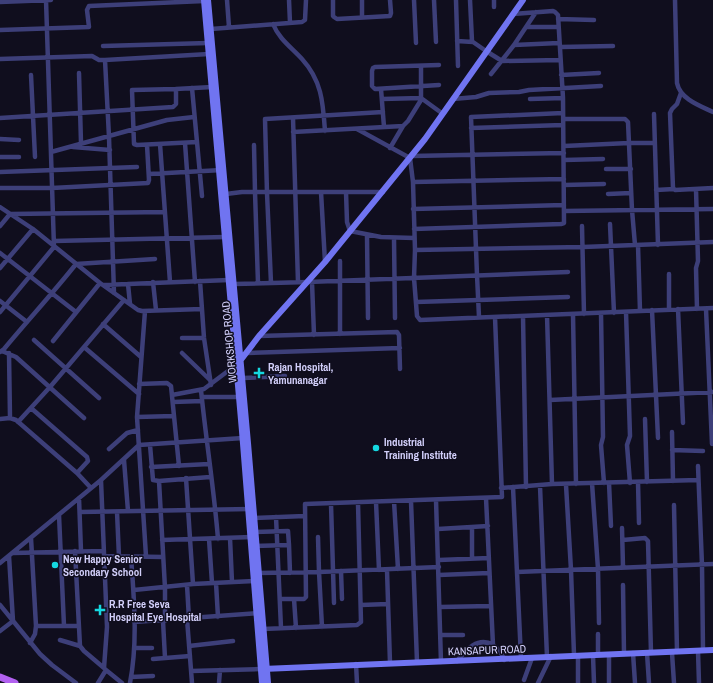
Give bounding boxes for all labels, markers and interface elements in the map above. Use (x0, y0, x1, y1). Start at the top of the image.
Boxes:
street label: WORKSHOP ROAD (218, 301, 240, 383)
place label: Rajan Hospital, Yamunanagar (268, 360, 334, 387)
marker: Rajan Hospital, Yamunanagar (253, 367, 265, 379)
place label: Industrial Training Institute (384, 435, 457, 462)
marker: Industrial Training Institute (371, 443, 381, 453)
place label: New Happy Senior Secondary School (63, 552, 143, 579)
marker: New Happy Senior Secondary School (50, 560, 60, 570)
place label: R.R Free Seva Hospital Eye Hospital (109, 597, 201, 624)
marker: R.R Free Seva Hospital Eye Hospital (94, 604, 106, 616)
street label: KANSAPUR ROAD (448, 642, 526, 658)

